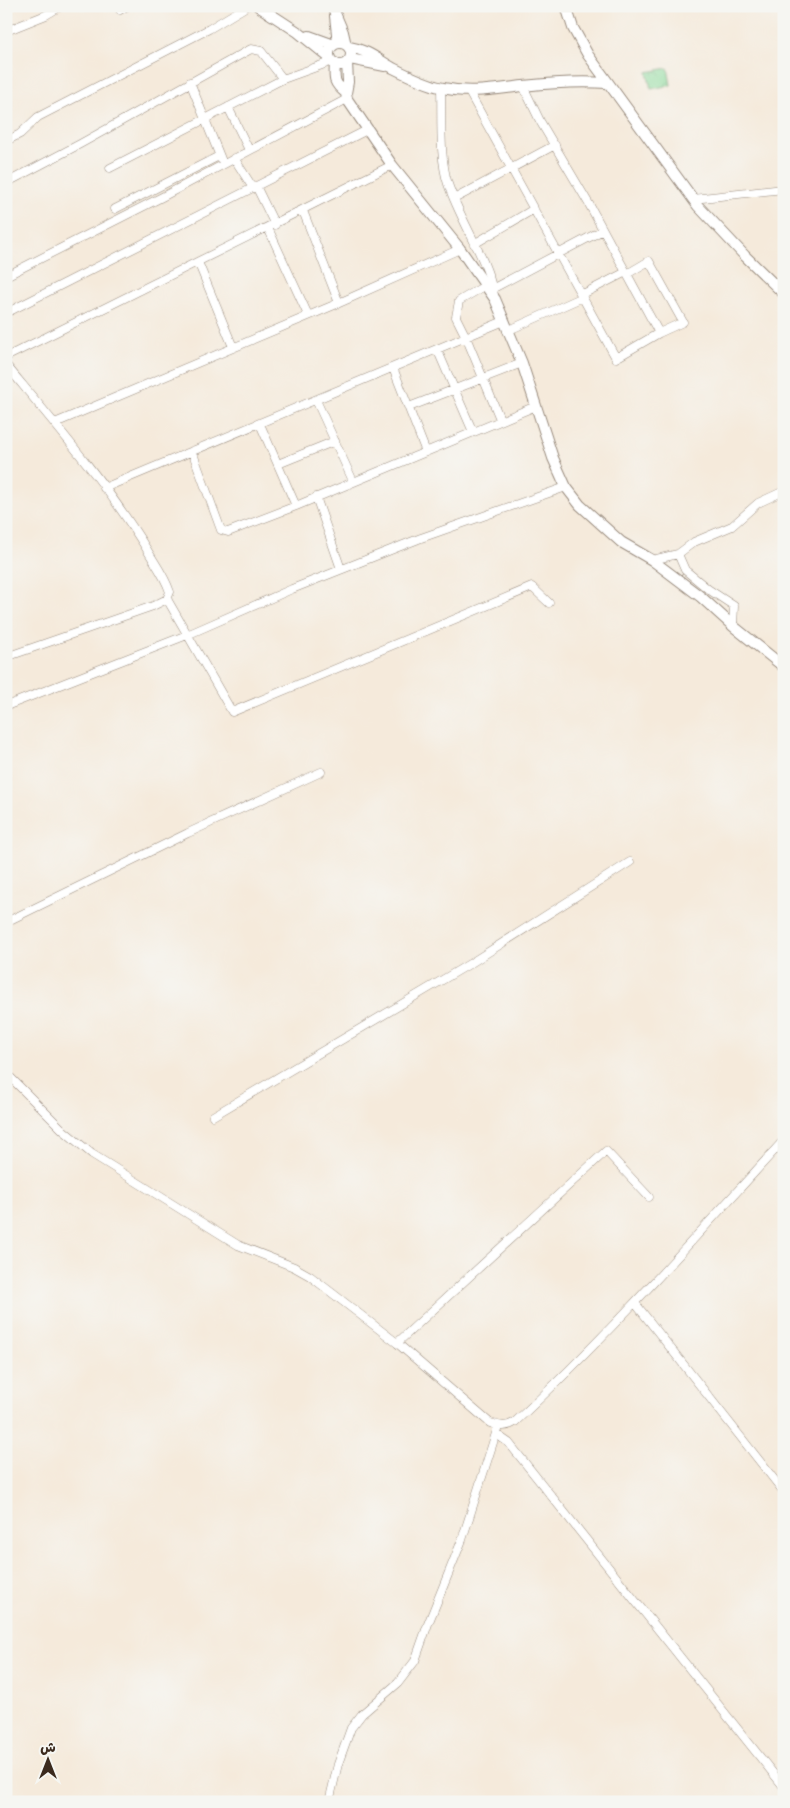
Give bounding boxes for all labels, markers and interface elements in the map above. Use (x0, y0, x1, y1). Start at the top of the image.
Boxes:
text: ش (40, 1735, 56, 1760)
north arrow (22, 1736, 72, 1786)

